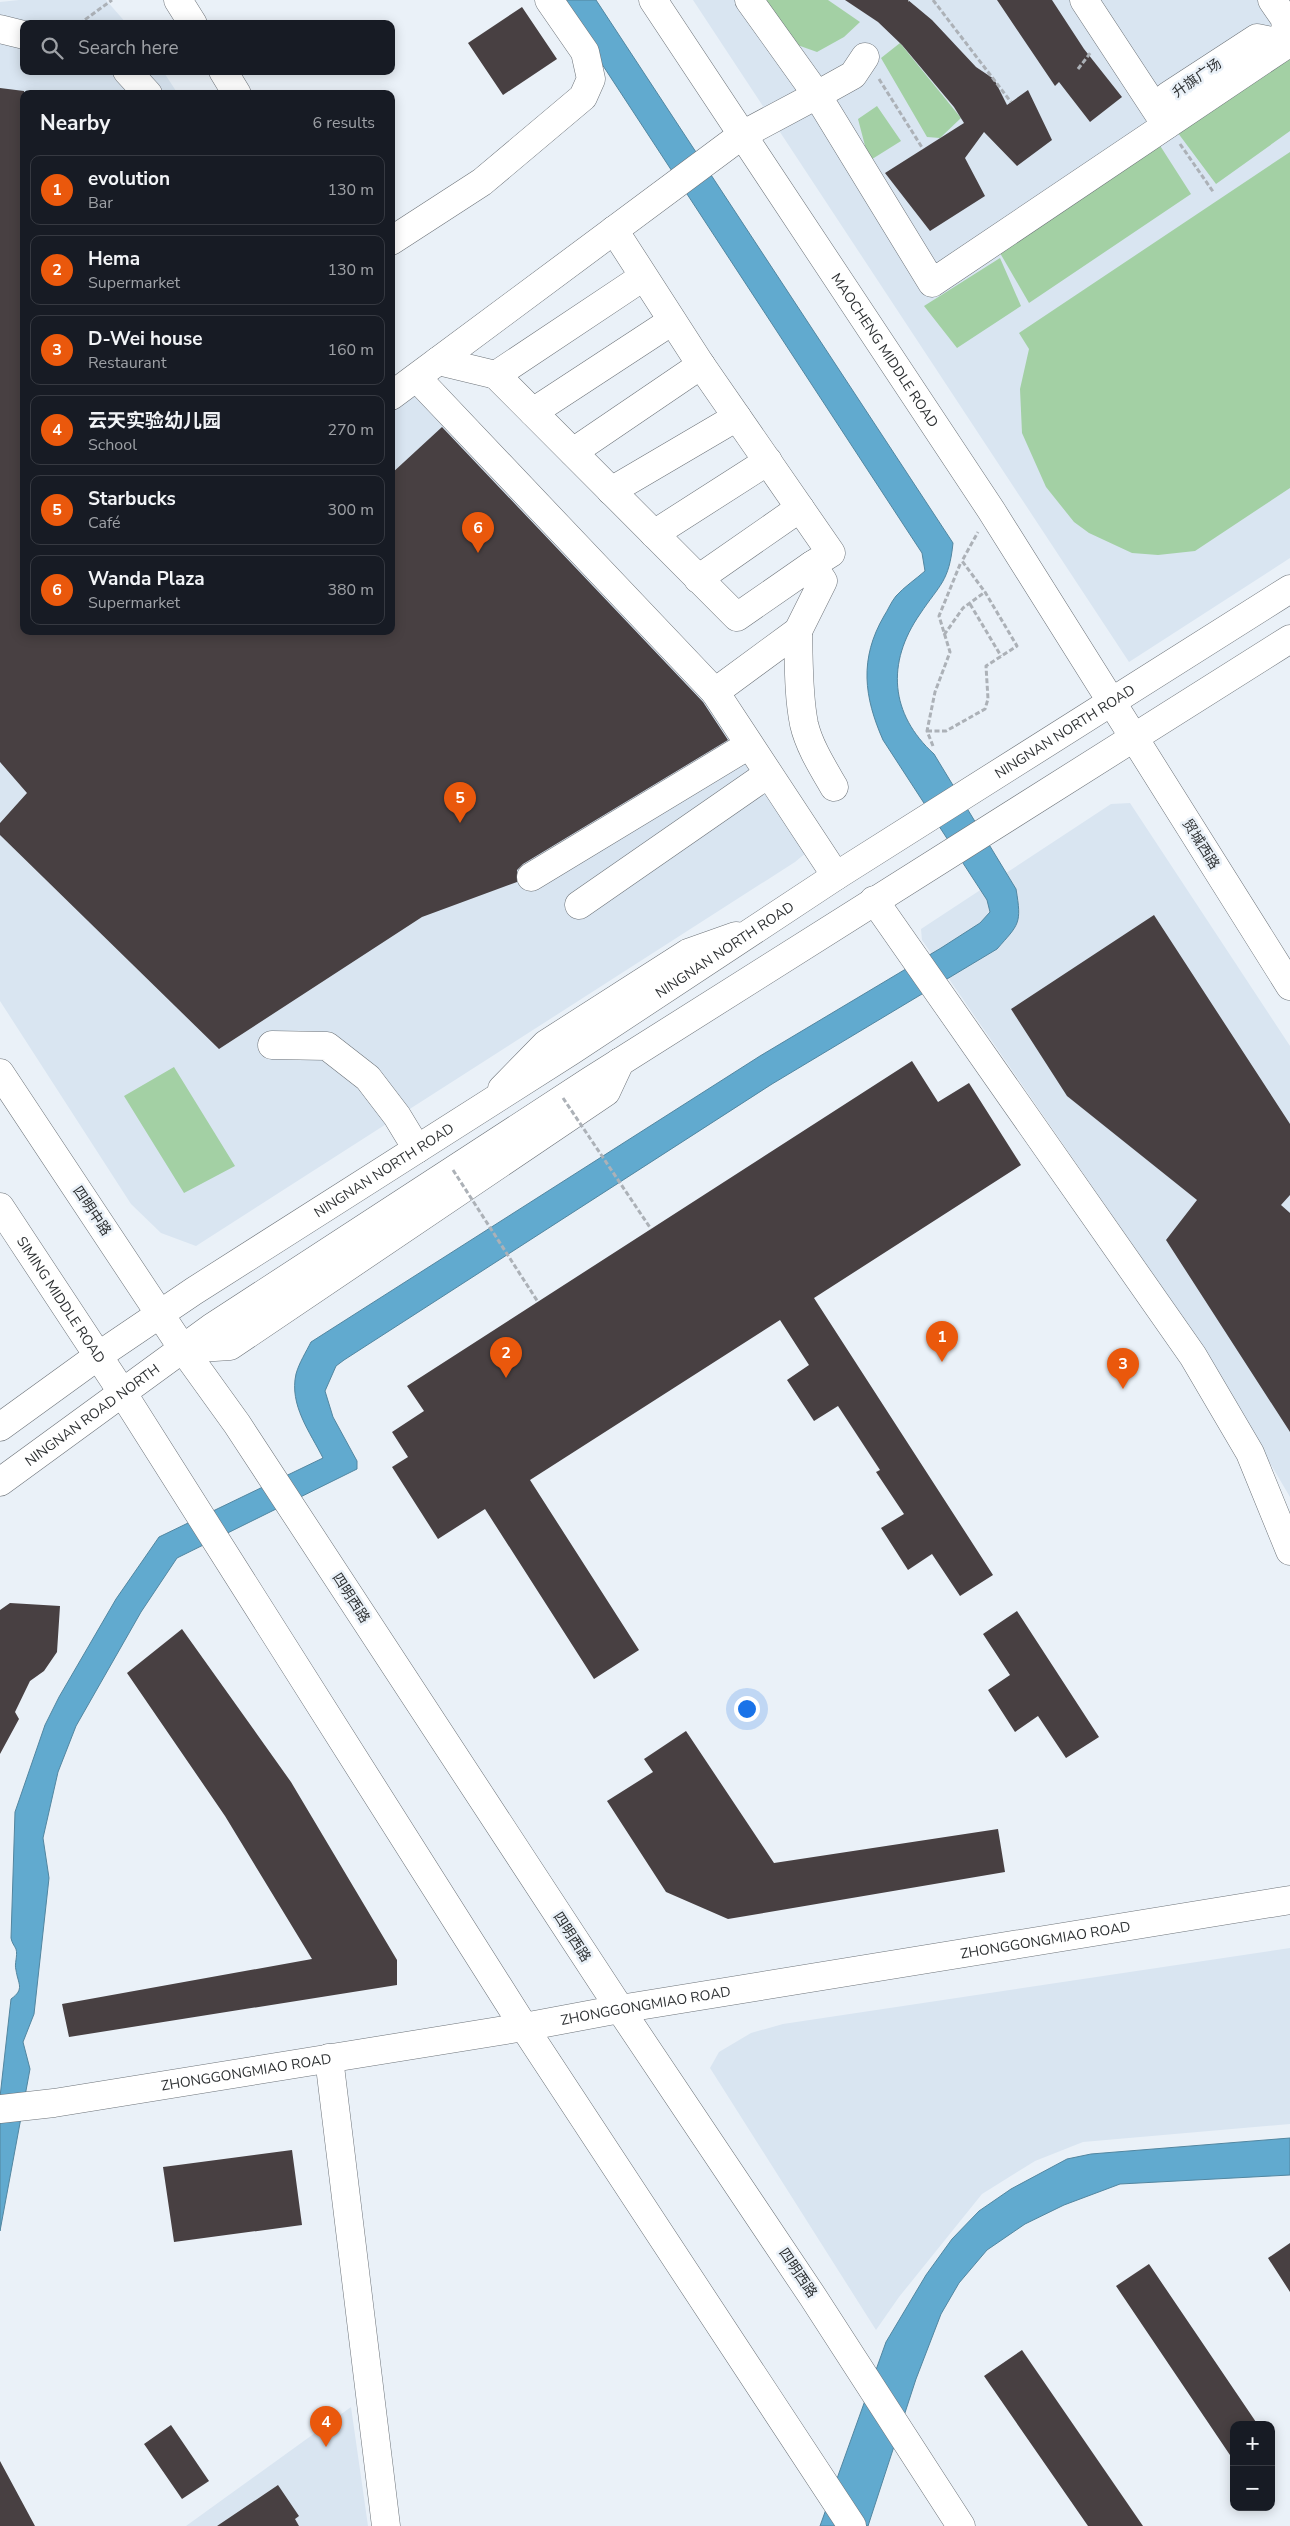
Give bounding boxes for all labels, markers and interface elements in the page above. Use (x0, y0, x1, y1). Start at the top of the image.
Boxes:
search box (20, 20, 395, 75)
icon: search (38, 34, 66, 62)
text: Search here (78, 35, 179, 61)
street label: 升旗广场 (1169, 54, 1225, 102)
text: Nearby (40, 109, 110, 137)
text: 6 results (313, 112, 375, 134)
text: evolution (88, 166, 170, 192)
text: 1 (52, 179, 62, 201)
text: 130 m (327, 179, 374, 201)
text: Bar (88, 192, 113, 214)
text: Hema (88, 246, 140, 272)
text: 2 (52, 259, 62, 281)
text: 130 m (327, 259, 374, 281)
street label: MAOCHENG MIDDLE ROAD (827, 269, 943, 431)
text: Supermarket (88, 272, 180, 294)
text: D-Wei house (88, 326, 203, 352)
text: 3 (52, 339, 62, 361)
text: 160 m (327, 339, 374, 361)
text: Restaurant (88, 352, 167, 374)
text: 云天实验幼儿园 (88, 408, 221, 434)
text: 4 (52, 419, 62, 441)
text: 270 m (327, 419, 374, 441)
text: School (88, 434, 137, 456)
text: Starbucks (88, 486, 176, 512)
text: 5 (52, 499, 62, 521)
text: 300 m (327, 499, 374, 521)
text: Café (88, 512, 121, 534)
pin: 6 (462, 512, 494, 553)
text: Wanda Plaza (88, 566, 205, 592)
text: 6 (52, 579, 62, 601)
text: 380 m (327, 579, 374, 601)
text: Supermarket (88, 592, 180, 614)
street label: NINGNAN NORTH ROAD (991, 680, 1138, 783)
pin: 5 (444, 782, 476, 823)
street label: 贸城西路 (1178, 815, 1224, 873)
street label: NINGNAN NORTH ROAD (652, 897, 798, 1002)
street label: NINGNAN NORTH ROAD (310, 1118, 457, 1222)
street label: 四明中路 (68, 1182, 116, 1240)
street label: SIMING MIDDLE ROAD (12, 1233, 110, 1367)
pin: 1 (926, 1321, 958, 1362)
pin: 2 (490, 1337, 522, 1378)
pin: 3 (1107, 1348, 1139, 1389)
street label: NINGNAN ROAD NORTH (21, 1359, 163, 1470)
street label: 四明西路 (328, 1569, 374, 1627)
your location (734, 1696, 760, 1722)
street label: 四明西路 (549, 1908, 595, 1966)
street label: ZHONGGONGMIAO ROAD (959, 1917, 1132, 1963)
street label: ZHONGGONGMIAO ROAD (559, 1982, 732, 2029)
street label: ZHONGGONGMIAO ROAD (160, 2049, 333, 2095)
street label: 四明西路 (774, 2244, 822, 2302)
pin: 4 (310, 2406, 342, 2447)
map controls (1230, 2421, 1275, 2511)
button: + (1230, 2421, 1275, 2466)
button: − (1230, 2466, 1275, 2511)

